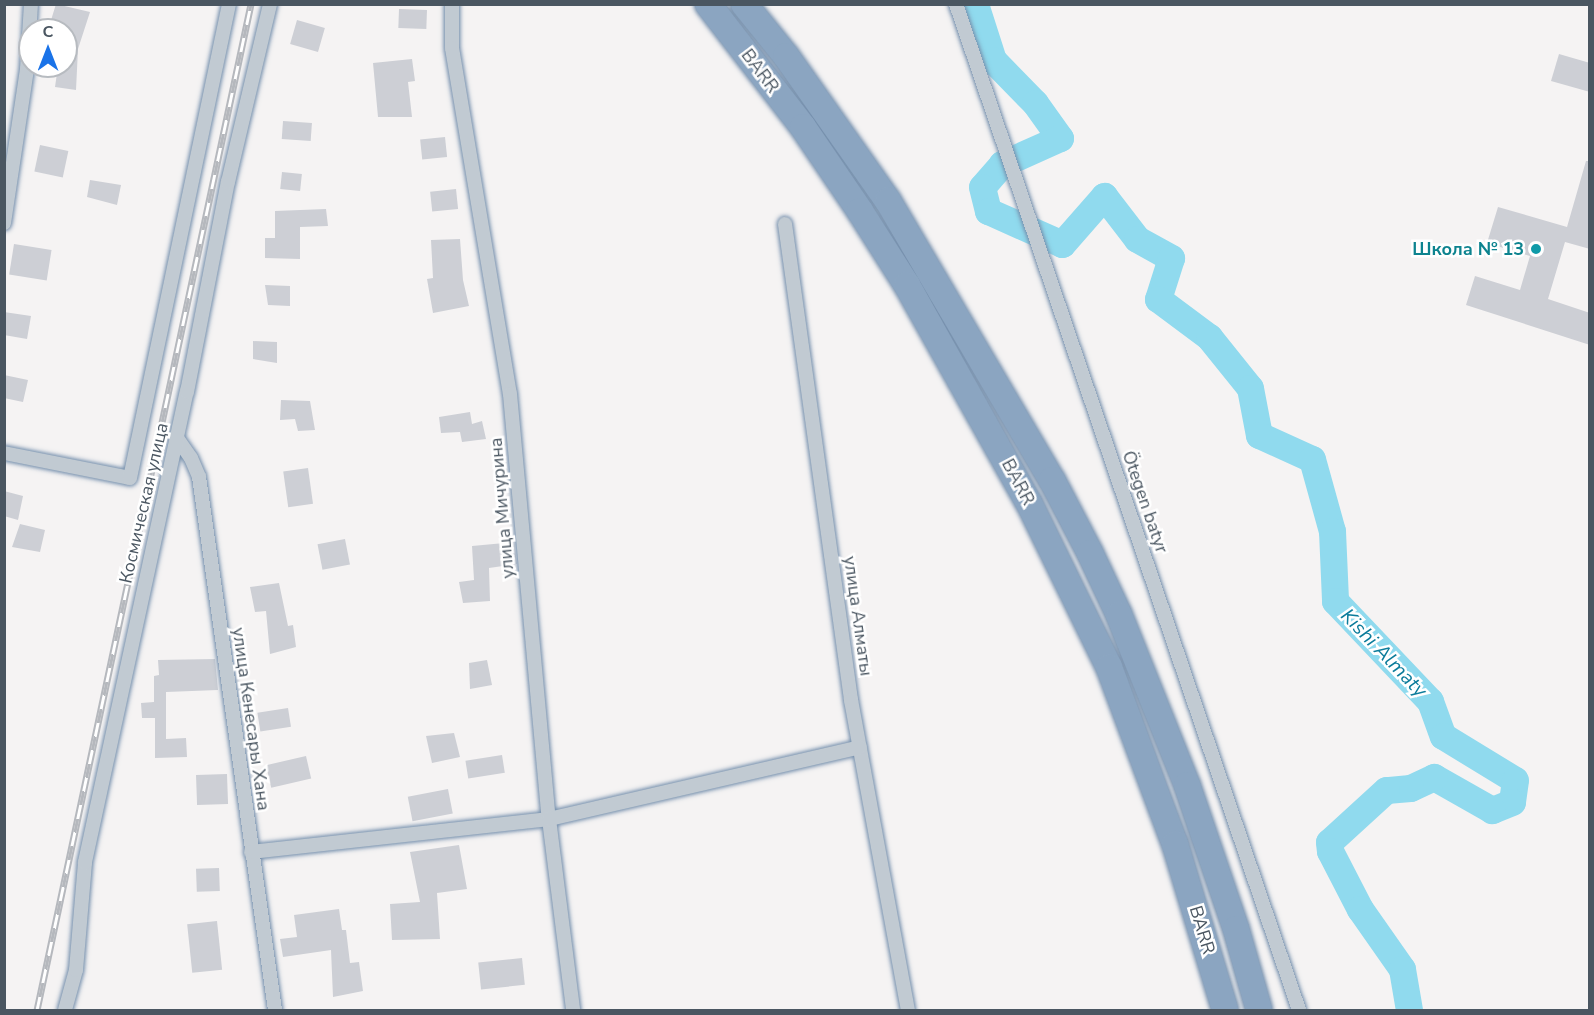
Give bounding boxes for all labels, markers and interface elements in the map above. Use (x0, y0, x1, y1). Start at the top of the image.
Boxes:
north arrow (18, 18, 78, 78)
text: С (43, 21, 53, 43)
street label: BARR (737, 45, 783, 97)
place label: Школа № 13 (1412, 238, 1524, 260)
marker: Школа № 13 (1529, 242, 1543, 256)
street label: Космическая улица (115, 420, 173, 586)
street label: улица Мичурина (485, 437, 519, 579)
street label: Ötegen batyr (1117, 448, 1173, 556)
street label: BARR (997, 455, 1039, 509)
street label: улица Алматы (839, 555, 877, 677)
water label: Kіshі Almaty (1336, 604, 1432, 702)
street label: улица Кенесары Хана (227, 626, 275, 812)
street label: BARR (1184, 903, 1220, 957)

